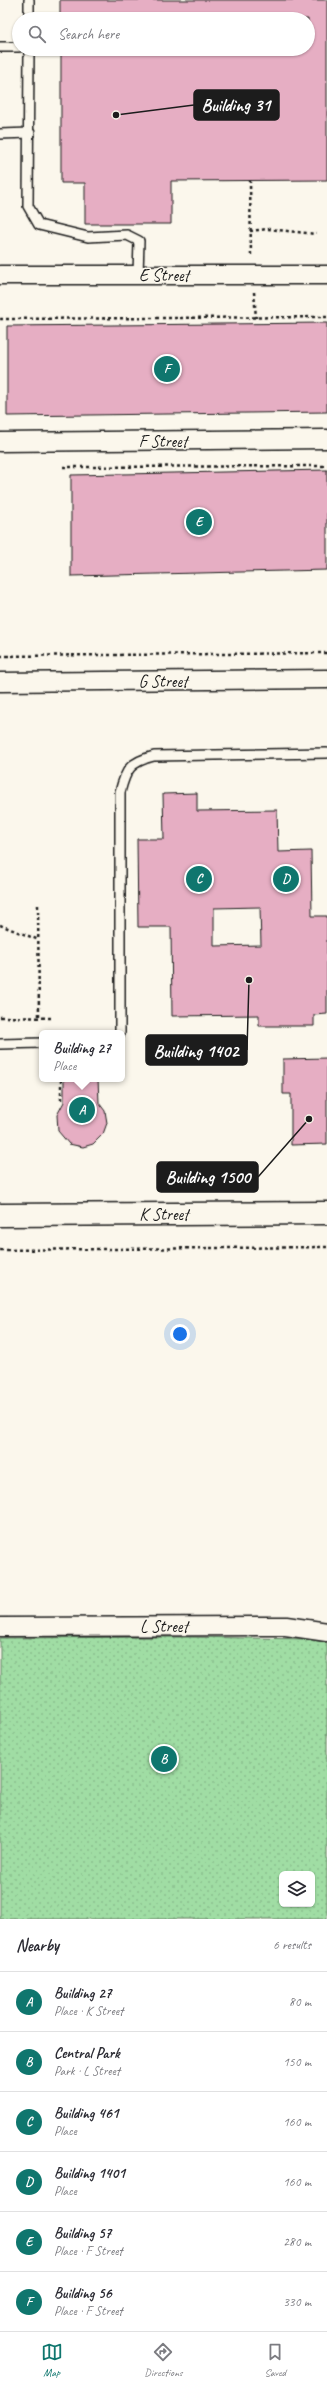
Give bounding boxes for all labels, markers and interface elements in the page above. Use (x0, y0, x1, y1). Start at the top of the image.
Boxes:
search box (12, 12, 315, 56)
icon: search (26, 23, 48, 45)
text: Search here (58, 25, 119, 44)
callout: Building 31 (194, 90, 279, 120)
text: Building 31 (202, 94, 272, 116)
street label: E Street (139, 265, 191, 286)
pin: F (154, 354, 180, 384)
street label: F Street (139, 431, 190, 452)
pin: E (186, 507, 212, 537)
street label: G Street (138, 671, 190, 692)
pin: C (186, 864, 212, 894)
pin: D (273, 864, 299, 894)
popup (39, 1030, 125, 1082)
callout: Building 1402 (146, 1035, 247, 1065)
text: Building 27 (53, 1039, 111, 1058)
text: Building 1402 (153, 1040, 240, 1062)
text: Place (53, 1058, 76, 1074)
pin: A (69, 1095, 95, 1125)
callout: Building 1500 (157, 1162, 258, 1192)
text: Building 1500 (166, 1166, 252, 1188)
street label: K Street (139, 1204, 191, 1225)
your location (170, 1324, 190, 1344)
street label: L Street (140, 1616, 190, 1637)
pin: B (151, 1744, 177, 1774)
map controls (279, 1871, 315, 1907)
button: layers (279, 1871, 315, 1907)
text: Nearby (16, 1935, 59, 1956)
text: 6 results (273, 1937, 311, 1953)
text: Building 27 (54, 1984, 111, 2003)
text: A (26, 1994, 32, 2010)
text: 80 m (289, 1994, 311, 2010)
text: Place · K Street (54, 2003, 123, 2019)
text: Central Park (54, 2044, 120, 2063)
text: B (26, 2054, 32, 2070)
text: 150 m (283, 2054, 311, 2070)
text: Park · L Street (54, 2063, 120, 2079)
text: Building 461 (54, 2104, 119, 2123)
text: C (26, 2114, 32, 2130)
text: 160 m (283, 2114, 311, 2130)
text: Place (54, 2123, 77, 2139)
text: Building 1401 (54, 2164, 125, 2183)
text: D (25, 2174, 33, 2190)
text: 160 m (283, 2174, 311, 2190)
text: Place (54, 2183, 77, 2199)
text: Building 57 (54, 2224, 111, 2243)
text: E (26, 2234, 32, 2250)
text: 280 m (283, 2234, 311, 2250)
text: Place · F Street (54, 2243, 123, 2259)
text: Building 56 (54, 2284, 112, 2303)
text: F (26, 2294, 32, 2310)
text: 330 m (283, 2294, 311, 2310)
text: Place · F Street (54, 2303, 123, 2319)
tab: Map (41, 2341, 63, 2379)
tab: Directions (144, 2341, 183, 2379)
tab: Saved (264, 2341, 286, 2379)

